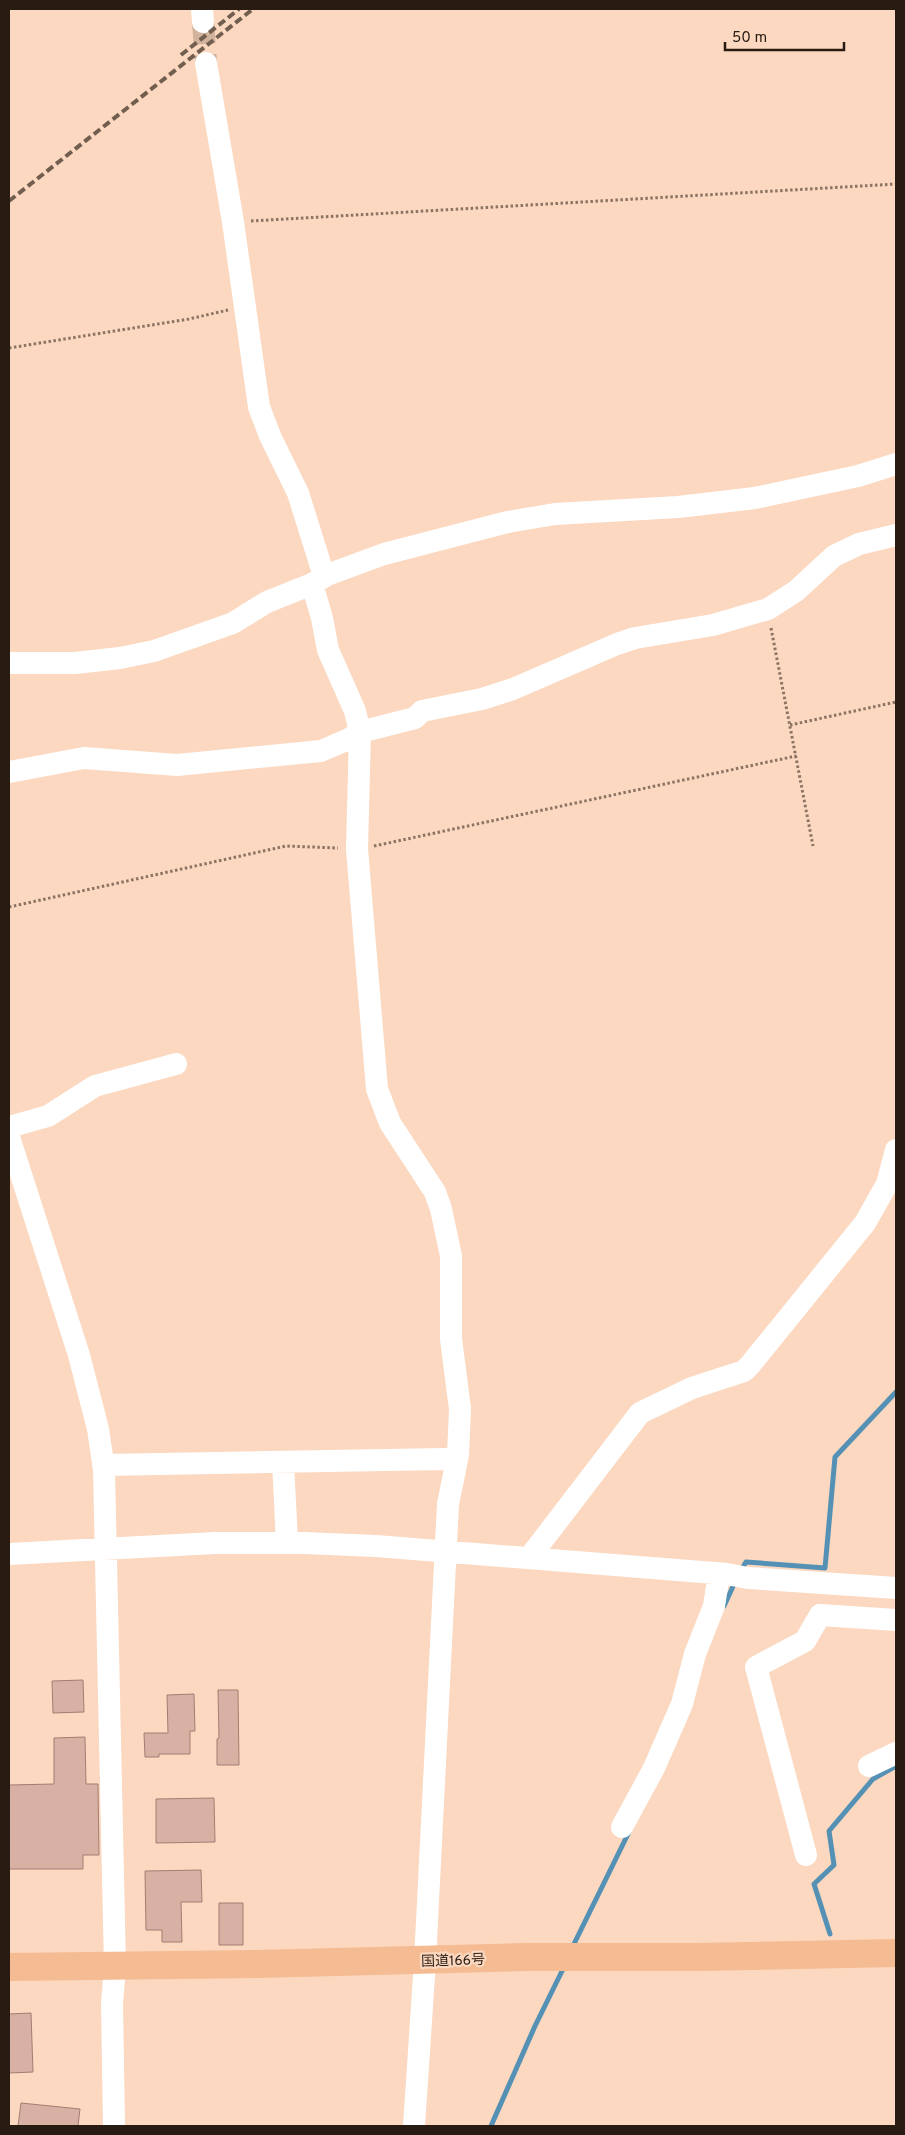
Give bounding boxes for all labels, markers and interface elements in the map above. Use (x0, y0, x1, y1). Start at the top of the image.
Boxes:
scale bar (725, 20, 844, 52)
text: 50 m (732, 29, 767, 48)
street label: 国道166号 (421, 1952, 485, 1971)

